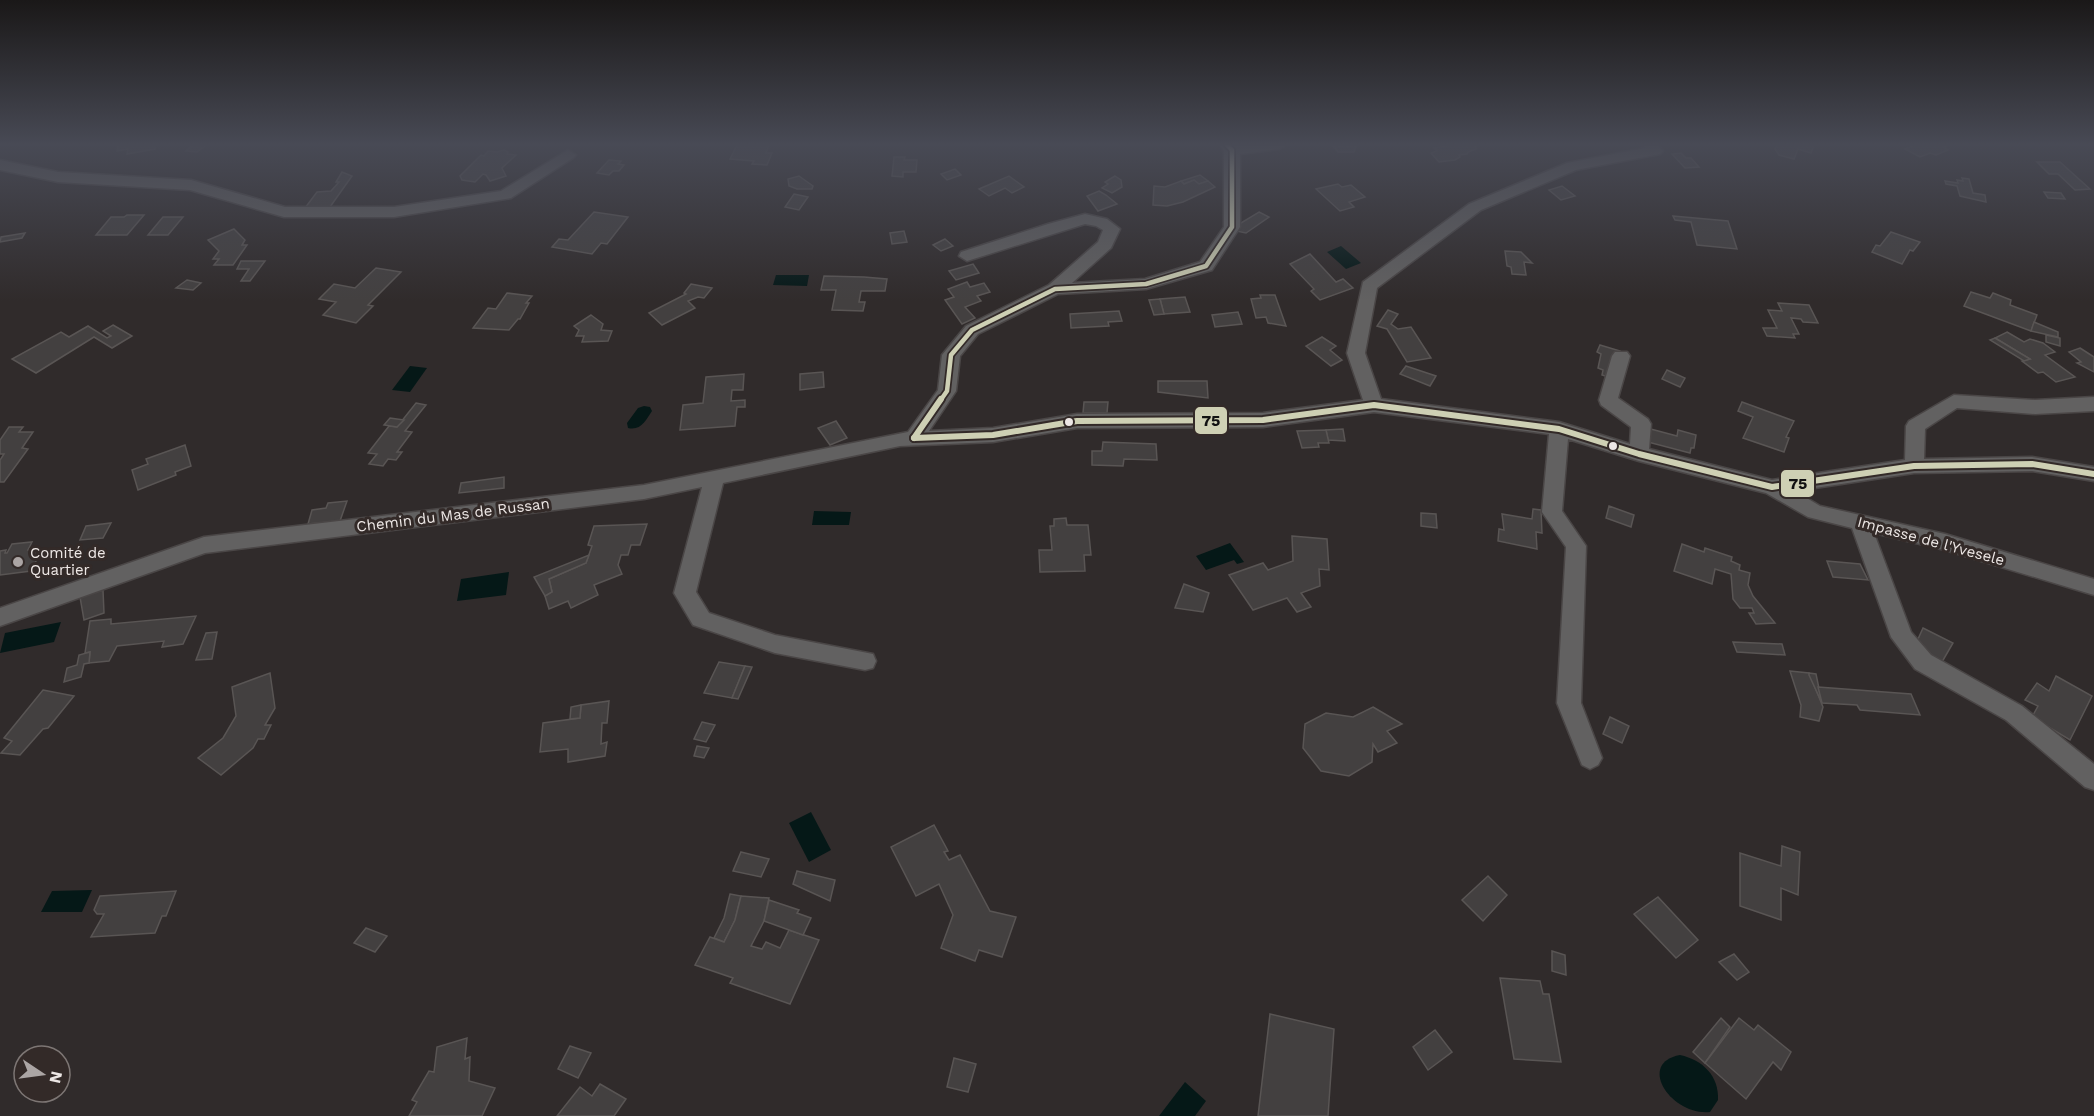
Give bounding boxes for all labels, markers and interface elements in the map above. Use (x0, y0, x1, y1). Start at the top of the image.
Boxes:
line badge: 75 (1194, 406, 1228, 435)
text: 75 (1202, 411, 1220, 430)
unlabelled marker (1063, 416, 1075, 428)
unlabelled marker (1607, 440, 1619, 452)
line badge: 75 (1780, 469, 1815, 498)
text: 75 (1789, 474, 1807, 493)
street label: Chemin du Mas de Russan (355, 494, 551, 536)
street label: Impasse de l'Yvesele (1856, 513, 2006, 569)
place label: Comité de Quartier (30, 544, 106, 579)
marker: Comité de Quartier (11, 555, 25, 569)
north arrow (12, 1044, 72, 1104)
text: N (46, 1069, 67, 1085)

